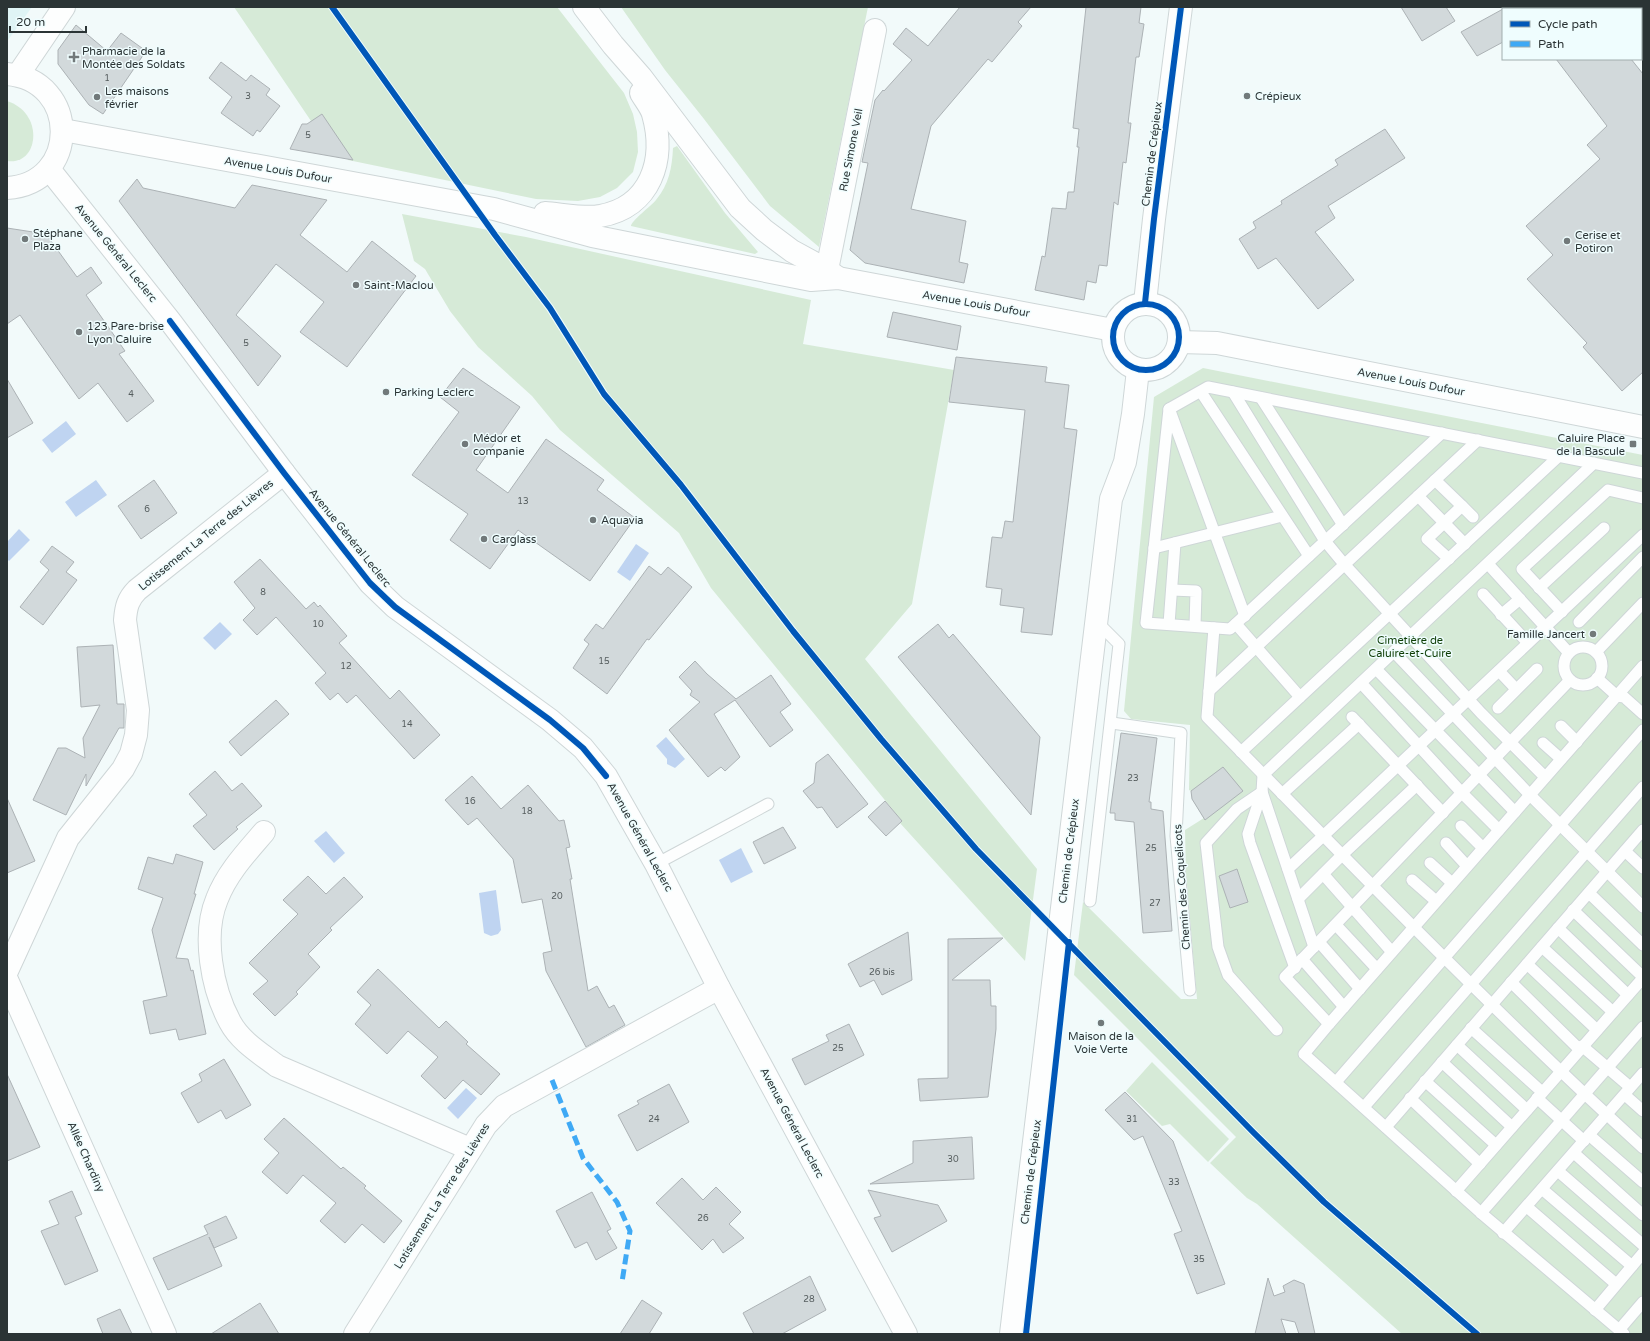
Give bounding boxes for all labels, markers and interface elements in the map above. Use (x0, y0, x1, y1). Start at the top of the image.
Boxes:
scale bar (10, 8, 86, 34)
legend (1502, 8, 1642, 60)
text: 20 m (16, 15, 45, 29)
text: Cycle path (1538, 17, 1597, 31)
text: Path (1538, 37, 1564, 51)
place label: Pharmacie de la Montée des Soldats (82, 45, 185, 71)
marker: Pharmacie de la Montée des Soldats (69, 52, 79, 62)
house number: 1 (104, 73, 110, 84)
place label: Les maisons février (105, 85, 169, 111)
place label: Crépieux (1255, 90, 1301, 103)
house number: 3 (245, 91, 251, 102)
marker: Crépieux (1242, 91, 1252, 101)
marker: Les maisons février (92, 92, 102, 102)
street label: Chemin de Crépieux (1139, 101, 1165, 207)
street label: Rue Simone Veil (837, 107, 865, 193)
house number: 5 (305, 130, 311, 141)
street label: Avenue Louis Dufour (223, 154, 334, 186)
street label: Avenue Général Leclerc (72, 201, 160, 305)
place label: Stéphane Plaza (33, 227, 83, 253)
place label: Cerise et Potiron (1575, 229, 1620, 255)
marker: Stéphane Plaza (20, 234, 30, 244)
marker: Cerise et Potiron (1562, 236, 1572, 246)
place label: Saint-Maclou (364, 279, 434, 292)
marker: Saint-Maclou (351, 280, 361, 290)
street label: Avenue Louis Dufour (921, 288, 1032, 320)
place label: 123 Pare-brise Lyon Caluire (87, 320, 164, 346)
marker: 123 Pare-brise Lyon Caluire (74, 327, 84, 337)
house number: 5 (243, 338, 249, 349)
street label: Avenue Louis Dufour (1356, 365, 1467, 399)
place label: Parking Leclerc (394, 386, 474, 399)
marker: Parking Leclerc (381, 387, 391, 397)
house number: 4 (128, 389, 134, 400)
place label: Médor et companie (473, 432, 524, 458)
place label: Caluire Place de la Bascule (1557, 432, 1625, 458)
marker: Médor et companie (460, 439, 470, 449)
marker: Caluire Place de la Bascule (1628, 439, 1638, 449)
street label: Lotissement La Terre des Lièvres (136, 477, 276, 593)
street label: Avenue Général Leclerc (306, 486, 394, 590)
house number: 13 (517, 496, 529, 507)
house number: 6 (144, 504, 150, 515)
place label: Aquavia (601, 514, 644, 527)
marker: Aquavia (588, 515, 598, 525)
place label: Carglass (492, 533, 536, 546)
marker: Carglass (479, 534, 489, 544)
house number: 8 (260, 587, 266, 598)
house number: 10 (312, 619, 324, 630)
place label: Famille Jancert (1507, 628, 1585, 641)
marker: Famille Jancert (1588, 629, 1598, 639)
park label: Cimetière de Caluire-et-Cuire (1369, 634, 1451, 660)
house number: 15 (598, 656, 610, 667)
house number: 12 (340, 661, 352, 672)
house number: 14 (401, 719, 413, 730)
house number: 23 (1127, 773, 1139, 784)
street label: Avenue Général Leclerc (604, 780, 676, 894)
house number: 16 (464, 796, 476, 807)
street label: Chemin de Crépieux (1056, 798, 1082, 904)
house number: 18 (521, 806, 533, 817)
street label: Chemin des Coquelicots (1171, 824, 1193, 950)
house number: 25 (1145, 843, 1157, 854)
house number: 20 (551, 891, 563, 902)
house number: 27 (1149, 898, 1161, 909)
house number: 26 bis (869, 967, 895, 978)
marker: Maison de la Voie Verte (1096, 1018, 1106, 1028)
place label: Maison de la Voie Verte (1068, 1030, 1134, 1056)
house number: 25 (832, 1043, 844, 1054)
street label: Avenue Général Leclerc (757, 1066, 827, 1180)
house number: 24 (648, 1114, 660, 1125)
house number: 31 (1126, 1114, 1138, 1125)
street label: Chemin de Crépieux (1018, 1119, 1044, 1225)
street label: Allée Chardiny (65, 1120, 107, 1194)
street label: Lotissement La Terre des Lièvres (392, 1121, 492, 1271)
house number: 30 (947, 1154, 959, 1165)
house number: 33 (1168, 1177, 1180, 1188)
house number: 26 (697, 1213, 709, 1224)
house number: 35 (1193, 1254, 1205, 1265)
house number: 28 (803, 1294, 815, 1305)

